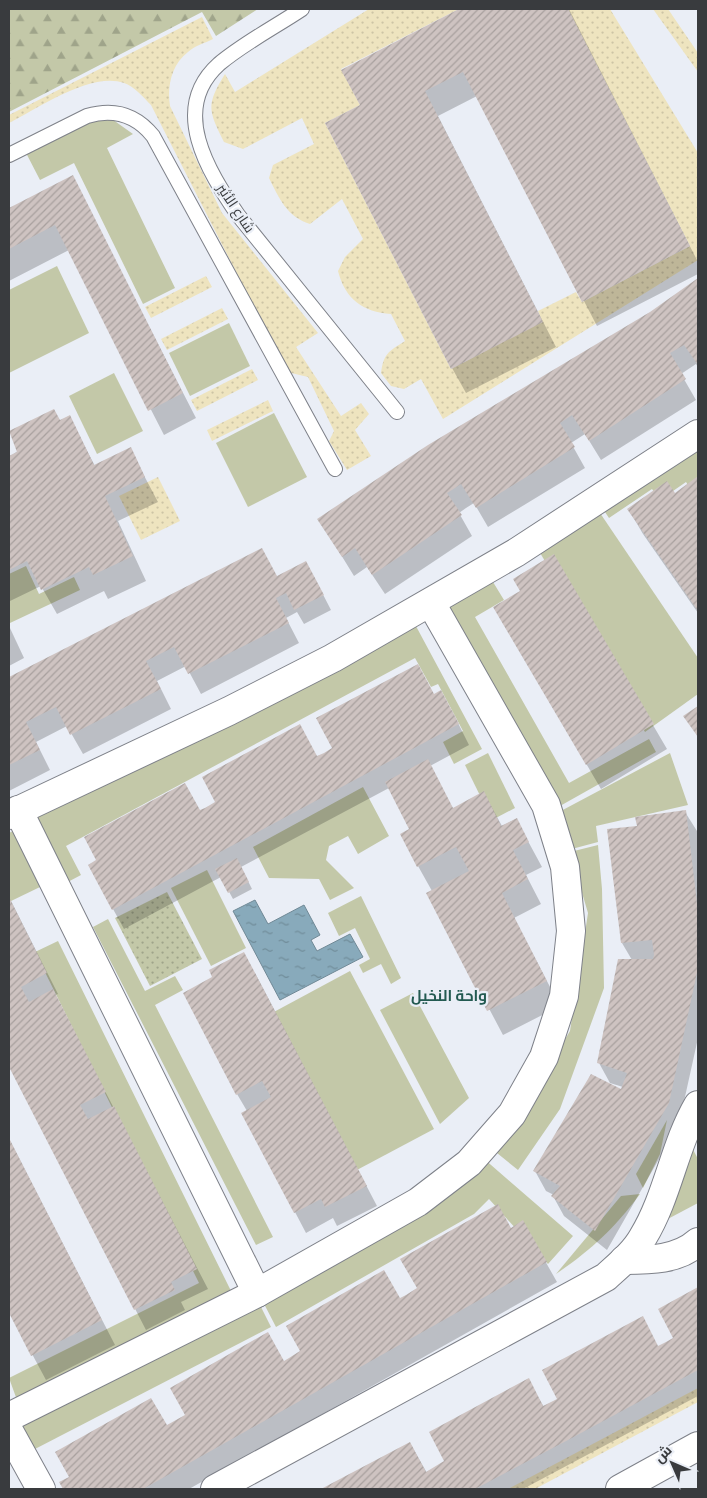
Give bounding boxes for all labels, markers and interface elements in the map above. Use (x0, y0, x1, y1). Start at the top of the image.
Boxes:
street label: شارع الأثير (213, 180, 258, 236)
district label: واحة النخيل (411, 987, 487, 1005)
north arrow (647, 1438, 697, 1488)
text: ش (651, 1442, 676, 1467)

